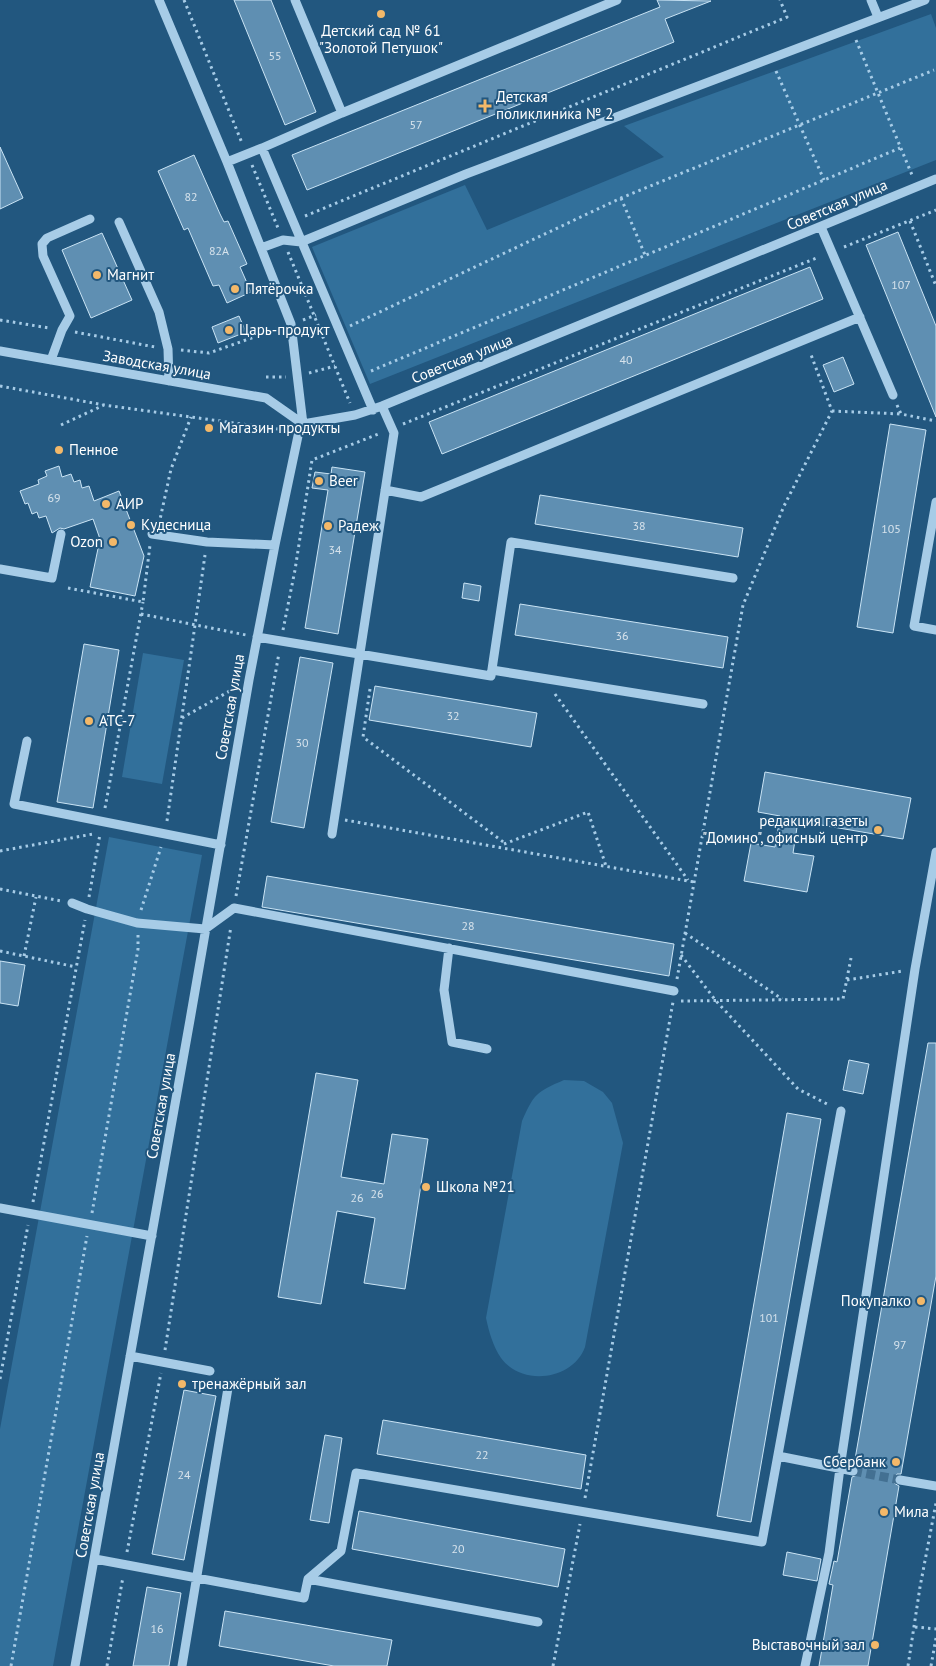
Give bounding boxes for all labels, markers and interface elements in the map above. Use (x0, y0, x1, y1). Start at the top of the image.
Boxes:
marker: Детский сад № 61 "Золотой Петушок" (375, 8, 387, 20)
place label: Детский сад № 61 "Золотой Петушок" (319, 21, 443, 57)
house number: 55 (268, 48, 282, 63)
place label: Детская поликлиника № 2 (496, 87, 614, 123)
marker: Детская поликлиника № 2 (478, 99, 492, 113)
house number: 57 (409, 117, 423, 132)
street label: Советская улица (784, 175, 890, 234)
house number: 82 (184, 189, 198, 204)
house number: 82А (209, 243, 229, 258)
place label: Магнит (107, 265, 154, 284)
marker: Магнит (91, 269, 103, 281)
house number: 107 (891, 277, 911, 292)
place label: Пятёрочка (245, 279, 313, 298)
marker: Пятёрочка (229, 283, 241, 295)
place label: Царь-продукт (239, 320, 330, 339)
marker: Царь-продукт (223, 324, 235, 336)
street label: Советская улица (408, 330, 515, 388)
street label: Заводская улица (101, 346, 213, 383)
house number: 40 (619, 352, 633, 367)
place label: Магазин продукты (219, 418, 340, 437)
marker: Магазин продукты (203, 422, 215, 434)
place label: Пенное (69, 440, 118, 459)
marker: Пенное (53, 444, 65, 456)
place label: Beer (329, 471, 358, 490)
marker: Beer (313, 475, 325, 487)
house number: 69 (47, 490, 61, 505)
place label: АИР (116, 494, 143, 513)
marker: АИР (100, 498, 112, 510)
place label: Кудесница (141, 515, 211, 534)
place label: Радеж (338, 516, 379, 535)
house number: 38 (632, 518, 646, 533)
marker: Кудесница (125, 519, 137, 531)
marker: Радеж (322, 520, 334, 532)
house number: 105 (881, 521, 901, 536)
place label: Ozon (70, 532, 103, 551)
marker: Ozon (107, 536, 119, 548)
house number: 34 (328, 542, 342, 557)
house number: 36 (615, 628, 629, 643)
street label: Советская улица (211, 652, 248, 762)
house number: 32 (446, 708, 460, 723)
place label: АТС-7 (99, 711, 135, 730)
marker: АТС-7 (83, 715, 95, 727)
house number: 30 (295, 735, 309, 750)
place label: редакция газеты "Домино", офисный центр (702, 811, 868, 847)
marker: редакция газеты "Домино", офисный центр (872, 824, 884, 836)
house number: 28 (461, 918, 475, 933)
street label: Советская улица (142, 1051, 179, 1161)
place label: Школа №21 (436, 1177, 515, 1196)
marker: Школа №21 (420, 1181, 432, 1193)
house number: 26 (370, 1186, 384, 1201)
house number: 26 (350, 1190, 364, 1205)
place label: Покупалко (841, 1291, 911, 1310)
marker: Покупалко (915, 1295, 927, 1307)
house number: 101 (759, 1310, 779, 1325)
house number: 97 (893, 1337, 907, 1352)
place label: тренажёрный зал (192, 1374, 307, 1393)
marker: тренажёрный зал (176, 1378, 188, 1390)
house number: 22 (475, 1447, 489, 1462)
street label: Советская улица (71, 1450, 108, 1560)
place label: Сбербанк (823, 1452, 887, 1471)
marker: Сбербанк (890, 1456, 902, 1468)
house number: 24 (177, 1467, 191, 1482)
place label: Мила (894, 1502, 929, 1521)
marker: Мила (878, 1506, 890, 1518)
house number: 20 (451, 1541, 465, 1556)
house number: 16 (150, 1621, 164, 1636)
place label: Выставочный зал (752, 1635, 865, 1654)
marker: Выставочный зал (869, 1639, 881, 1651)

